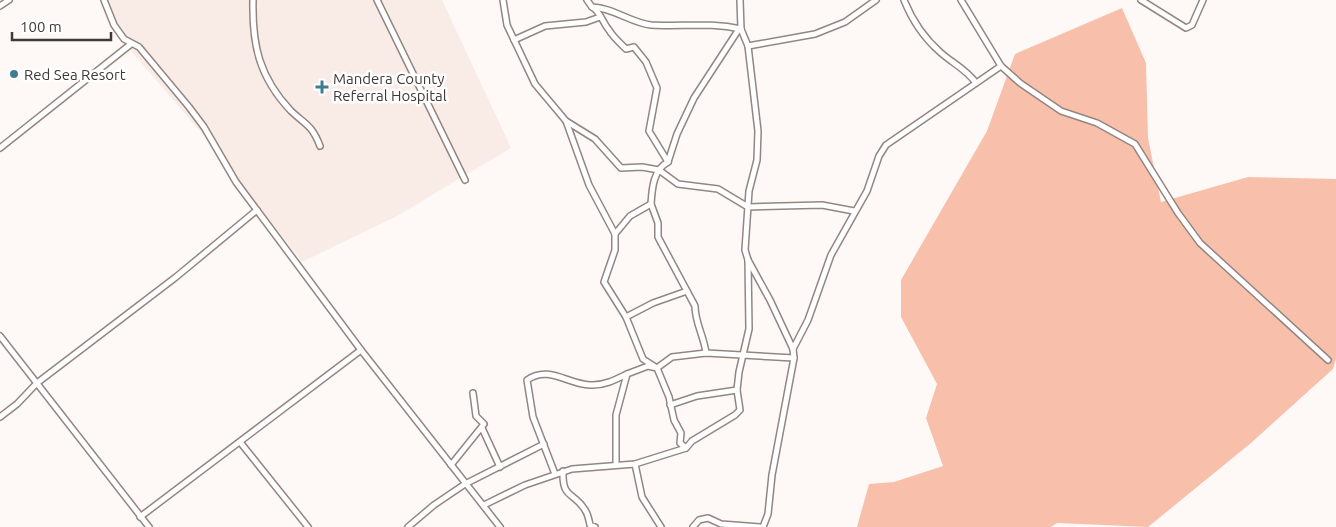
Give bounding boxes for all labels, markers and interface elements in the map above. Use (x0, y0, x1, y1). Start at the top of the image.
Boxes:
scale bar (12, 10, 111, 42)
text: 100 m (20, 18, 62, 35)
place label: Red Sea Resort (24, 66, 126, 83)
marker: Red Sea Resort (8, 68, 20, 80)
place label: Mandera County Referral Hospital (333, 70, 447, 104)
marker: Mandera County Referral Hospital (315, 80, 329, 94)

